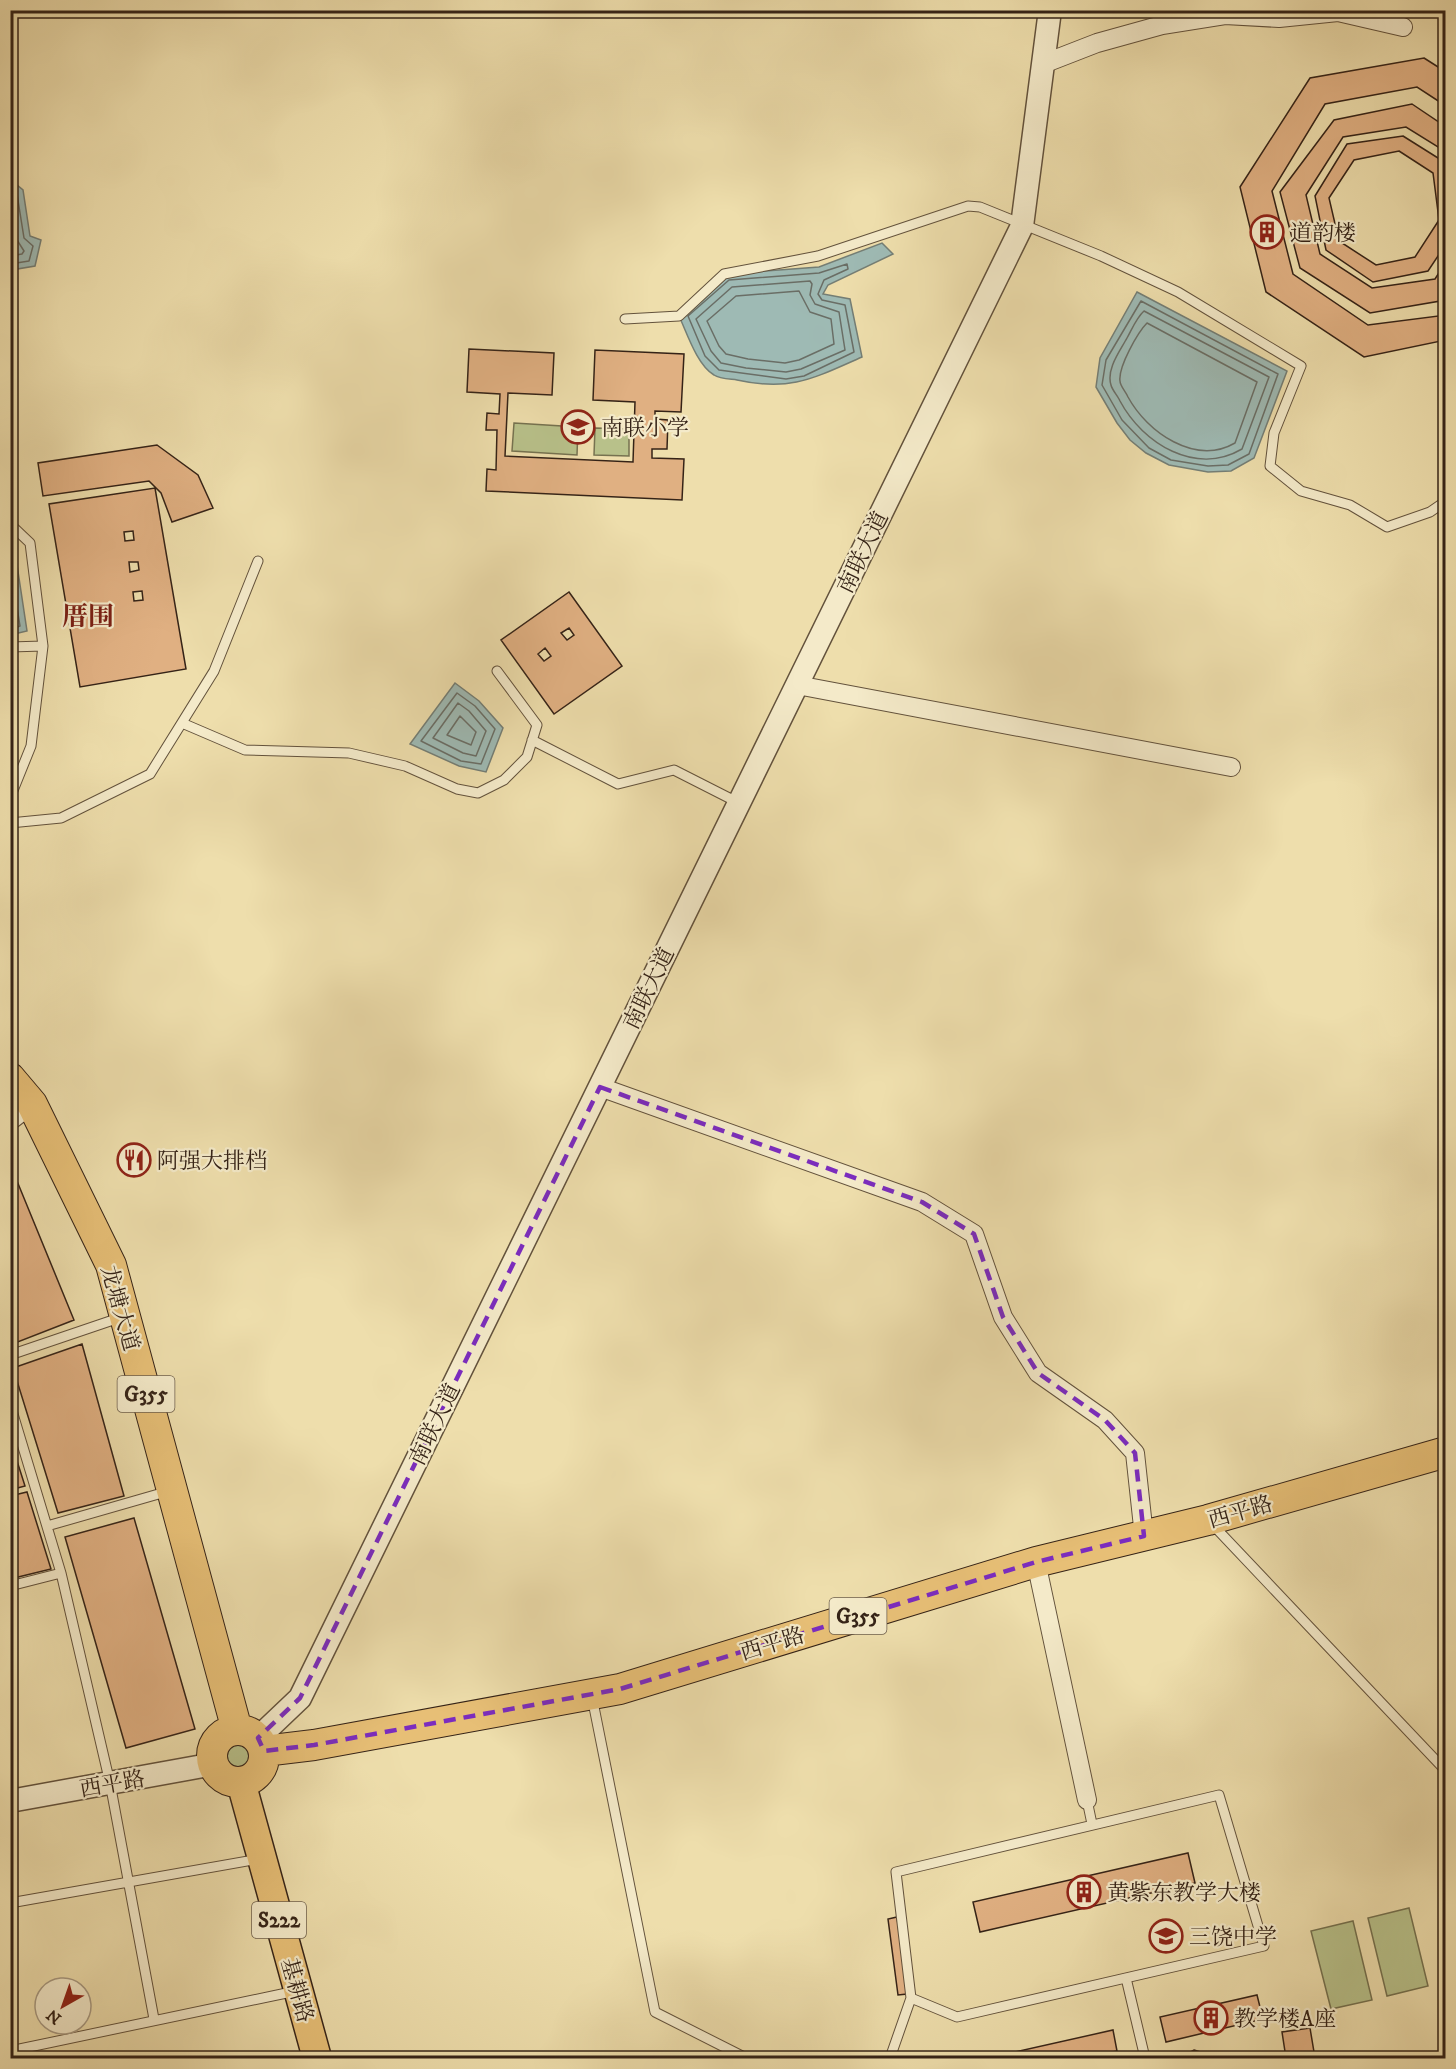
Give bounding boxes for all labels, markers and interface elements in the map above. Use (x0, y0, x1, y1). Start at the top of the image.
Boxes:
building icon: 道韵楼 (1249, 214, 1285, 250)
place label: 道韵楼 (1290, 220, 1356, 247)
school or university icon: 南联小学 (560, 409, 596, 445)
place label: 南联小学 (601, 415, 689, 442)
street label: 南联大道 (832, 507, 895, 598)
district label: 厝围 (62, 601, 114, 634)
street label: 南联大道 (618, 943, 681, 1034)
restaurant icon: 阿强大排档 (116, 1142, 152, 1178)
place label: 阿强大排档 (157, 1148, 267, 1175)
street label: 龙塘大道 (94, 1262, 145, 1354)
road number: G355 (118, 1376, 174, 1412)
street label: 南联大道 (404, 1379, 467, 1470)
street label: 西平路 (1205, 1490, 1276, 1535)
road number: G355 (830, 1598, 886, 1634)
street label: 西平路 (737, 1622, 808, 1667)
street label: 西平路 (77, 1765, 147, 1804)
building icon: 黄紫东教学大楼 (1066, 1874, 1102, 1910)
place label: 黄紫东教学大楼 (1107, 1880, 1261, 1907)
road number: S222 (252, 1902, 306, 1938)
school or university icon: 三饶中学 (1148, 1918, 1184, 1954)
place label: 三饶中学 (1189, 1924, 1277, 1951)
street label: 基耕路 (274, 1955, 319, 2026)
north arrow (33, 1976, 93, 2036)
building icon: 教学楼A座 (1193, 2000, 1229, 2036)
text: N (43, 2005, 65, 2029)
place label: 教学楼A座 (1234, 2006, 1336, 2033)

